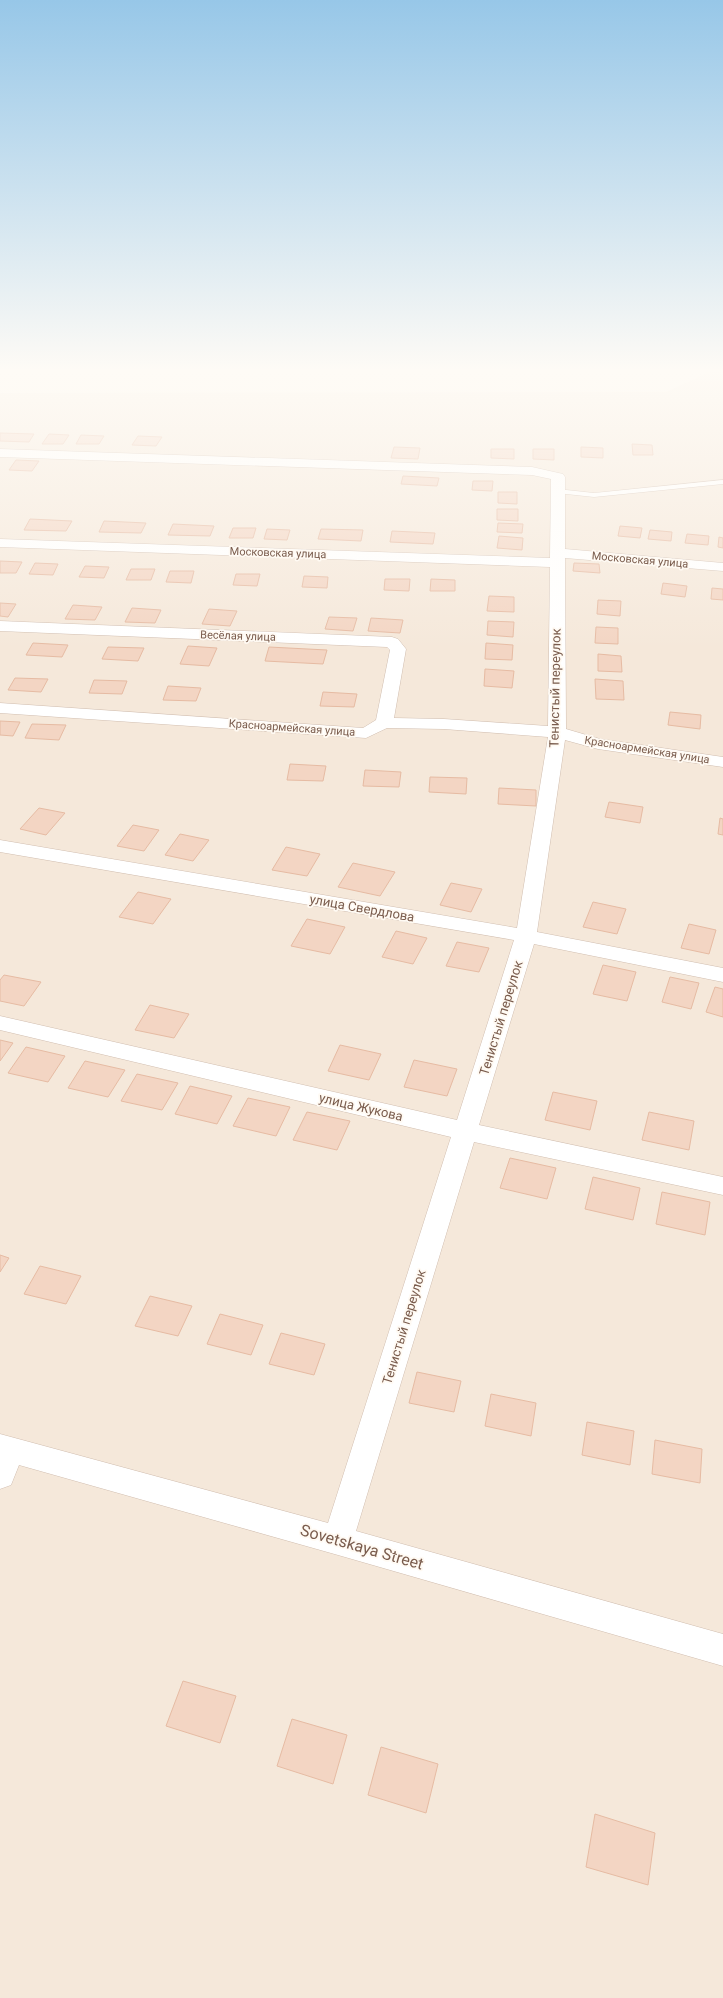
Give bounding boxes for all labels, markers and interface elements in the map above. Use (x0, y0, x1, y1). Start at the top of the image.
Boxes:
street label: Московская улица (229, 545, 327, 561)
street label: Московская улица (591, 549, 689, 571)
street label: Весёлая улица (200, 628, 276, 644)
street label: Тенистый переулок (546, 628, 564, 748)
street label: Красноармейская улица (228, 717, 356, 739)
street label: Красноармейская улица (583, 734, 711, 766)
street label: улица Свердлова (308, 891, 416, 925)
street label: Тенистый переулок (476, 959, 526, 1077)
street label: улица Жукова (318, 1090, 404, 1124)
street label: Тенистый переулок (379, 1268, 429, 1386)
street label: Sovetskaya Street (298, 1520, 426, 1574)

